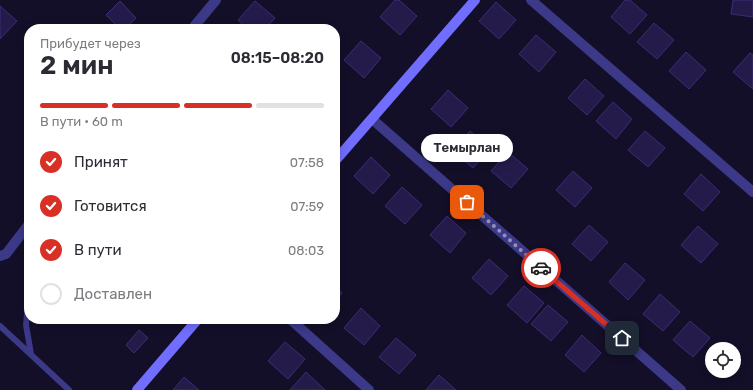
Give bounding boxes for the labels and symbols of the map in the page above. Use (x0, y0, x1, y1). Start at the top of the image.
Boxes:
callout: Темырлан (421, 134, 513, 162)
pin (450, 185, 484, 219)
courier (521, 248, 561, 288)
pin (605, 321, 639, 355)

